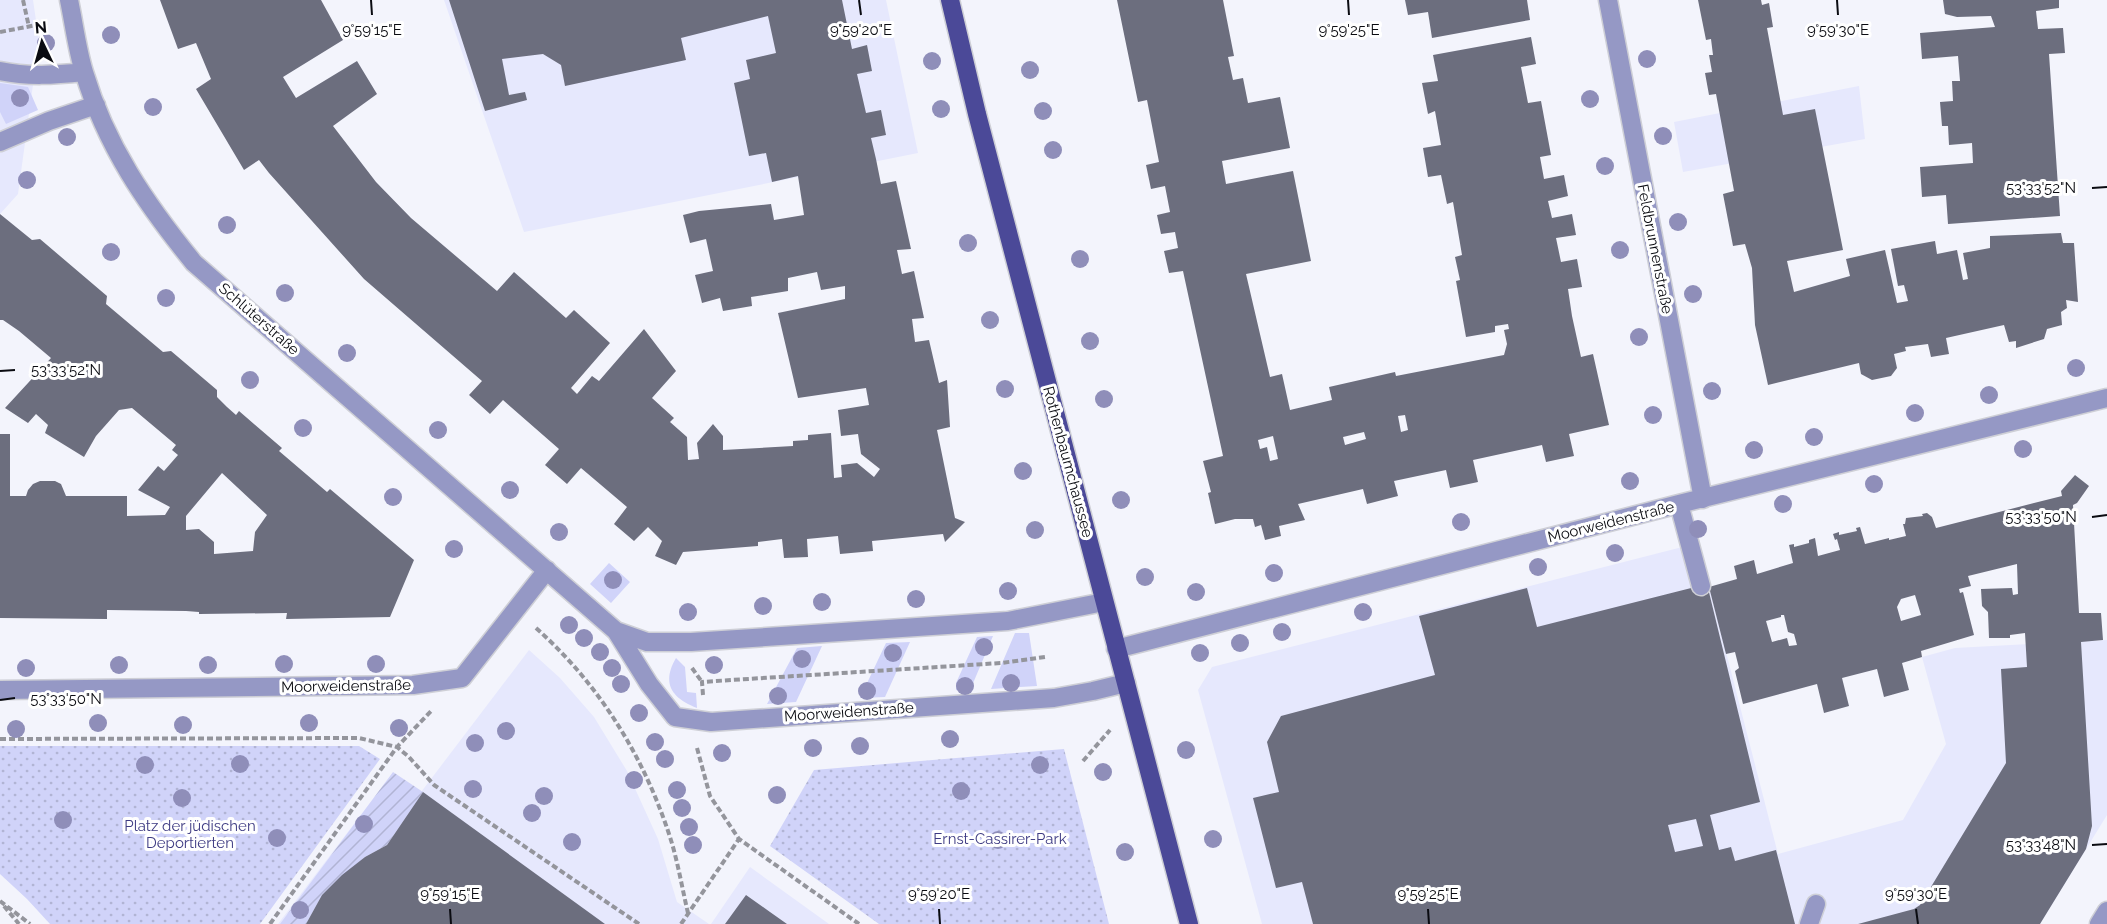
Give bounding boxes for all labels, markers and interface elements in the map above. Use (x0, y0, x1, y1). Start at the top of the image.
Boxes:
north arrow (12, 12, 72, 72)
text: N (34, 18, 48, 38)
text: 9°59'15"E (342, 21, 402, 39)
text: 9°59'20"E (830, 21, 892, 39)
text: 9°59'25"E (1318, 21, 1380, 39)
text: 9°59'30"E (1807, 21, 1869, 39)
text: 53°33'52"N (2006, 179, 2076, 197)
street label: Feldbrunnenstraße (1634, 183, 1676, 316)
street label: Schlüterstraße (215, 279, 303, 359)
text: 53°33'52"N (31, 361, 101, 379)
street label: Rothenbaumchaussee (1039, 384, 1097, 540)
street label: Moorweidenstraße (1546, 498, 1676, 546)
text: 53°33'50"N (2005, 508, 2077, 526)
street label: Moorweidenstraße (281, 676, 411, 696)
text: 53°33'50"N (30, 690, 102, 708)
street label: Moorweidenstraße (784, 698, 915, 726)
park label: Platz der jüdischen Deportierten (124, 817, 256, 852)
park label: Ernst-Cassirer-Park (933, 830, 1067, 848)
text: 53°33'48"N (2006, 836, 2076, 854)
text: 9°59'15"E (420, 885, 480, 903)
text: 9°59'20"E (908, 885, 970, 903)
text: 9°59'25"E (1397, 885, 1459, 903)
text: 9°59'30"E (1885, 885, 1947, 903)

